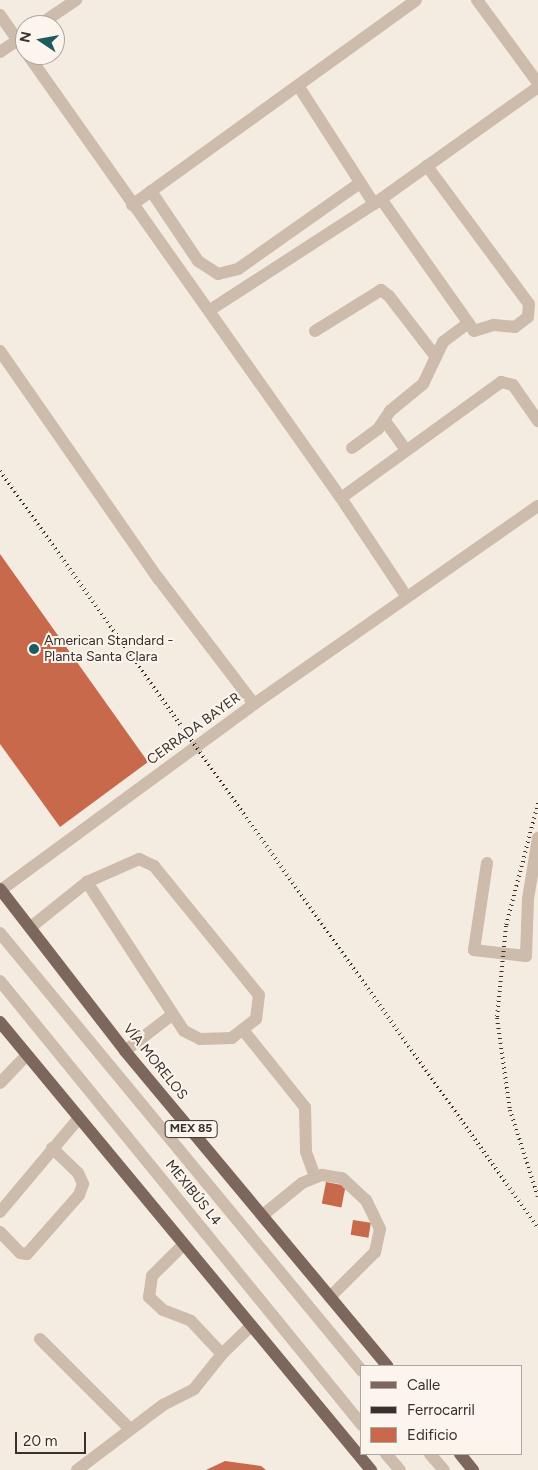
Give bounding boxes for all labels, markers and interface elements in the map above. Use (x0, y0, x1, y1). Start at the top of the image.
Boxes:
north arrow (15, 15, 65, 65)
text: N (16, 30, 35, 44)
place label: American Standard - Planta Santa Clara (44, 633, 173, 666)
marker: American Standard - Planta Santa Clara (28, 643, 40, 655)
street label: CERRADA BAYER (144, 689, 244, 769)
street label: VÍA MORELOS (119, 1021, 191, 1103)
road number: MEX 85 (164, 1120, 218, 1138)
street label: MEXIBÚS L4 (162, 1157, 224, 1229)
legend (360, 1365, 523, 1455)
text: Calle (407, 1376, 440, 1394)
text: Ferrocarril (407, 1401, 475, 1419)
scale bar (18, 1422, 89, 1454)
text: Edificio (407, 1426, 457, 1444)
text: 20 m (23, 1432, 57, 1450)

